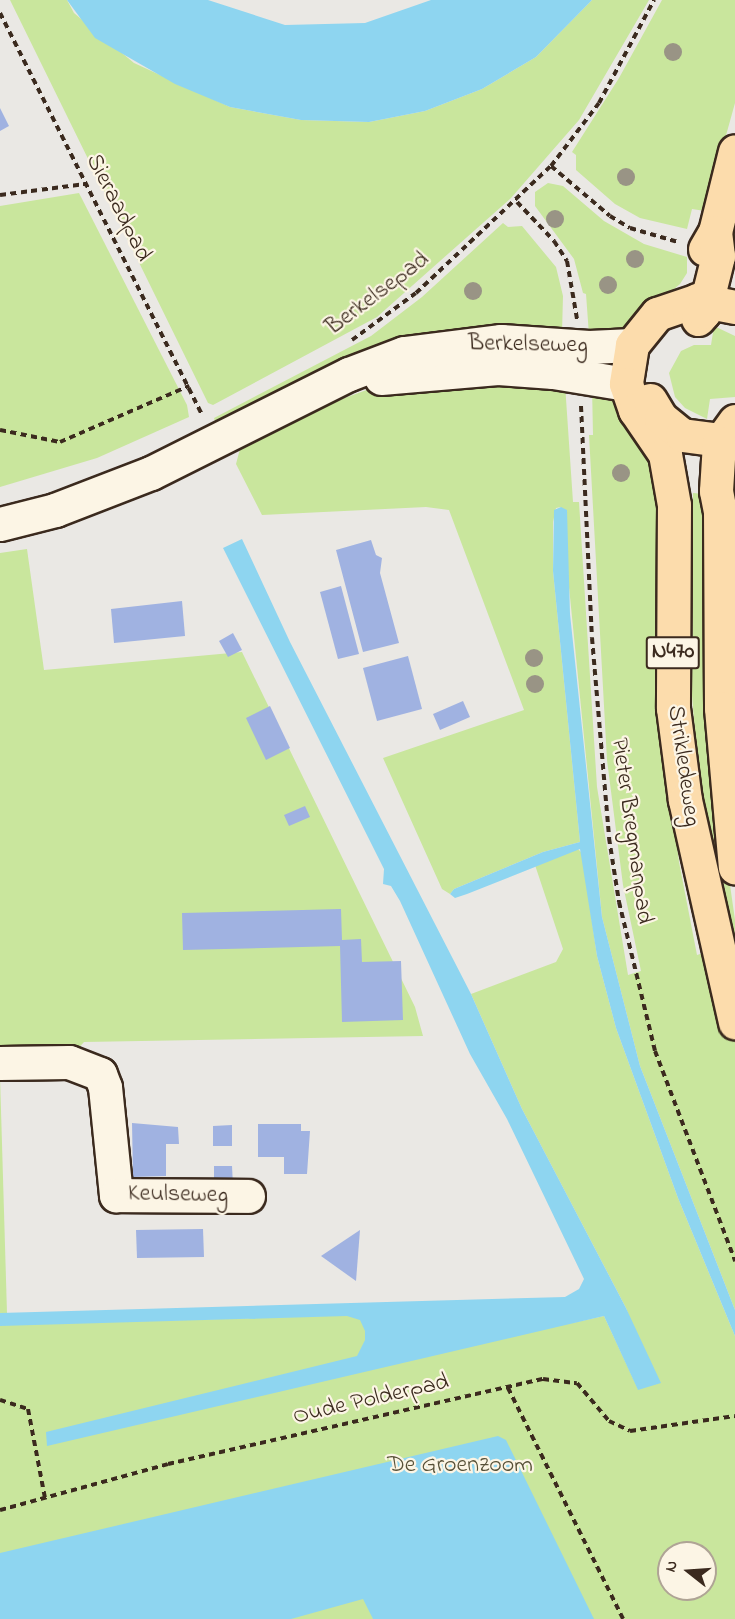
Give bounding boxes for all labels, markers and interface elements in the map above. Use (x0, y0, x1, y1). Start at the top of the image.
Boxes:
street label: Sieraadpad (79, 149, 157, 267)
street label: Berkelsepad (321, 246, 435, 342)
street label: Berkelseweg (468, 330, 588, 360)
road number: N470 (644, 634, 702, 672)
street label: Strikledeweg (660, 704, 706, 828)
street label: Pieter Bregmanpad (604, 736, 658, 926)
street label: Keulseweg (128, 1180, 228, 1210)
street label: Oude Polderpad (290, 1368, 452, 1432)
park label: De Groenzoom (387, 1452, 533, 1480)
north arrow (657, 1541, 717, 1601)
text: N (659, 1558, 685, 1575)

